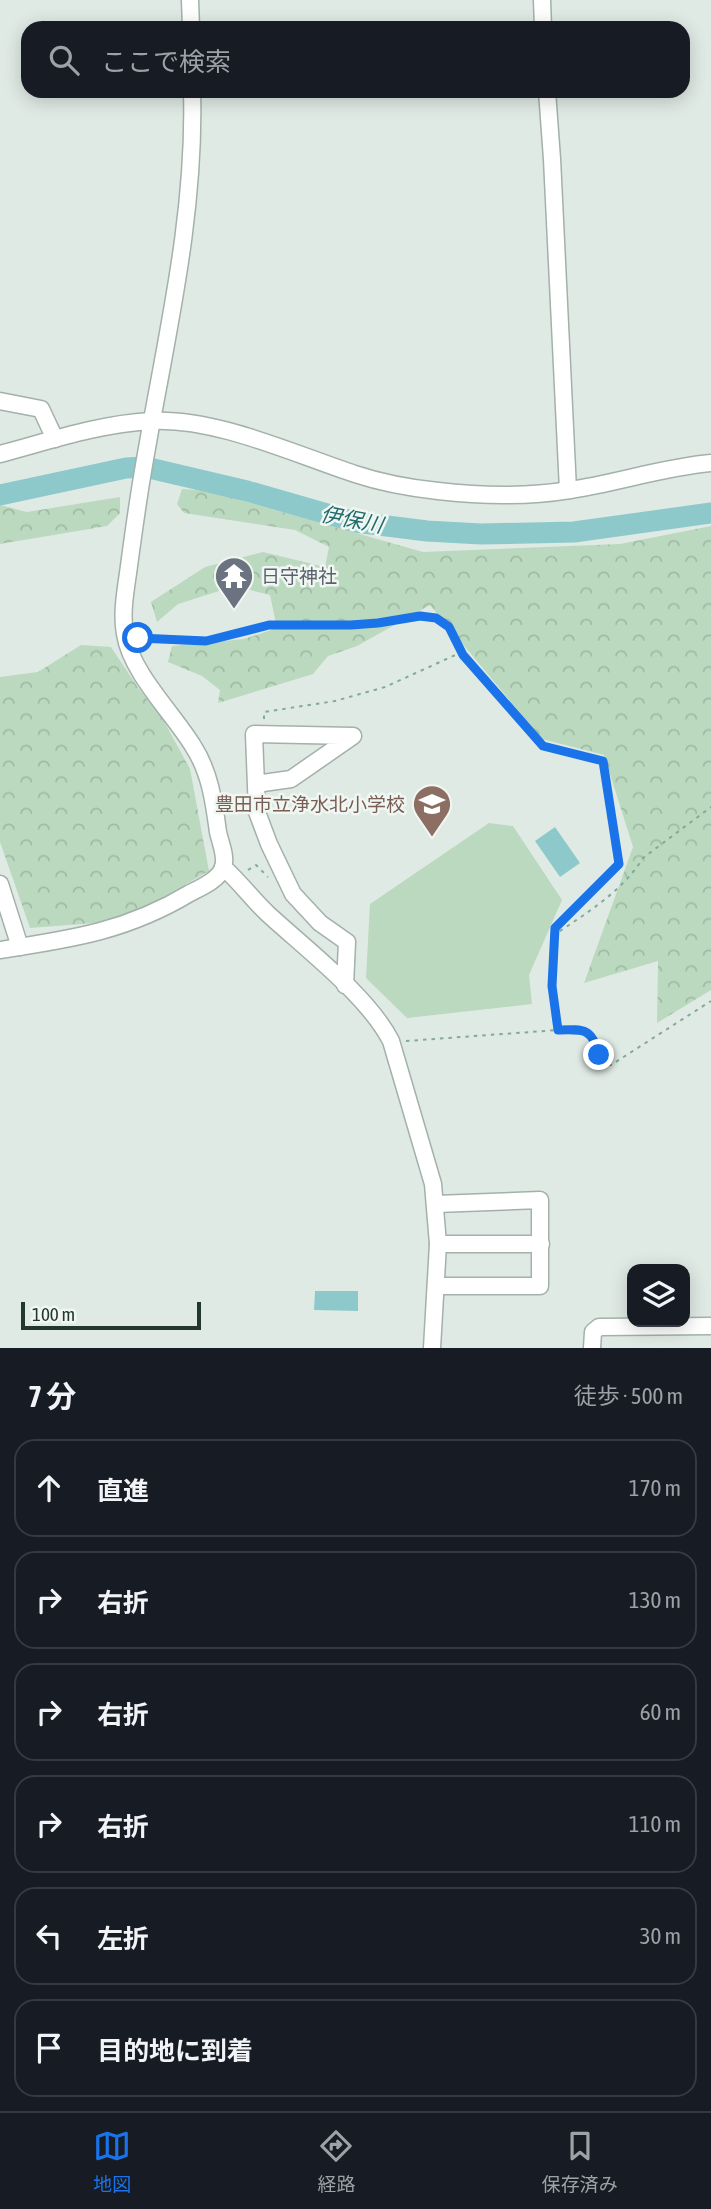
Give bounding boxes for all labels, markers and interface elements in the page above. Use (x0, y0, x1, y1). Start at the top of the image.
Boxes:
search box (21, 21, 690, 98)
icon: search (45, 41, 83, 79)
text: ここで検索 (101, 47, 231, 77)
water label: 伊保川 (319, 501, 387, 537)
temple icon: 日守神社 (213, 555, 255, 610)
place label: 日守神社 (261, 565, 337, 587)
route start (122, 622, 153, 653)
school or university icon: 豊田市立浄水北小学校 (411, 783, 453, 838)
place label: 豊田市立浄水北小学校 (215, 793, 405, 815)
route end (583, 1039, 614, 1070)
map controls (627, 1264, 690, 1327)
button: layers (627, 1264, 690, 1327)
scale bar (21, 1299, 201, 1331)
text: 100 m (32, 1303, 75, 1325)
text: 7 分 (28, 1379, 76, 1413)
text: 徒歩 · 500 m (574, 1383, 683, 1409)
icon: ahead (30, 1469, 68, 1507)
text: 170 m (629, 1475, 681, 1501)
text: 直進 (97, 1476, 149, 1506)
icon: right (30, 1581, 68, 1619)
text: 130 m (629, 1587, 681, 1613)
text: 右折 (97, 1588, 149, 1618)
icon: right (30, 1693, 68, 1731)
text: 60 m (640, 1699, 681, 1725)
text: 右折 (97, 1700, 149, 1730)
icon: right (30, 1805, 68, 1843)
text: 110 m (629, 1811, 681, 1837)
text: 右折 (97, 1812, 149, 1842)
icon: left (30, 1917, 68, 1955)
text: 30 m (640, 1923, 681, 1949)
text: 左折 (97, 1924, 149, 1954)
icon: arrive (30, 2029, 68, 2067)
text: 目的地に到着 (97, 2036, 253, 2066)
tab: 地図 (93, 2127, 131, 2196)
tab: 経路 (317, 2127, 356, 2196)
tab: 保存済み (542, 2127, 618, 2196)

